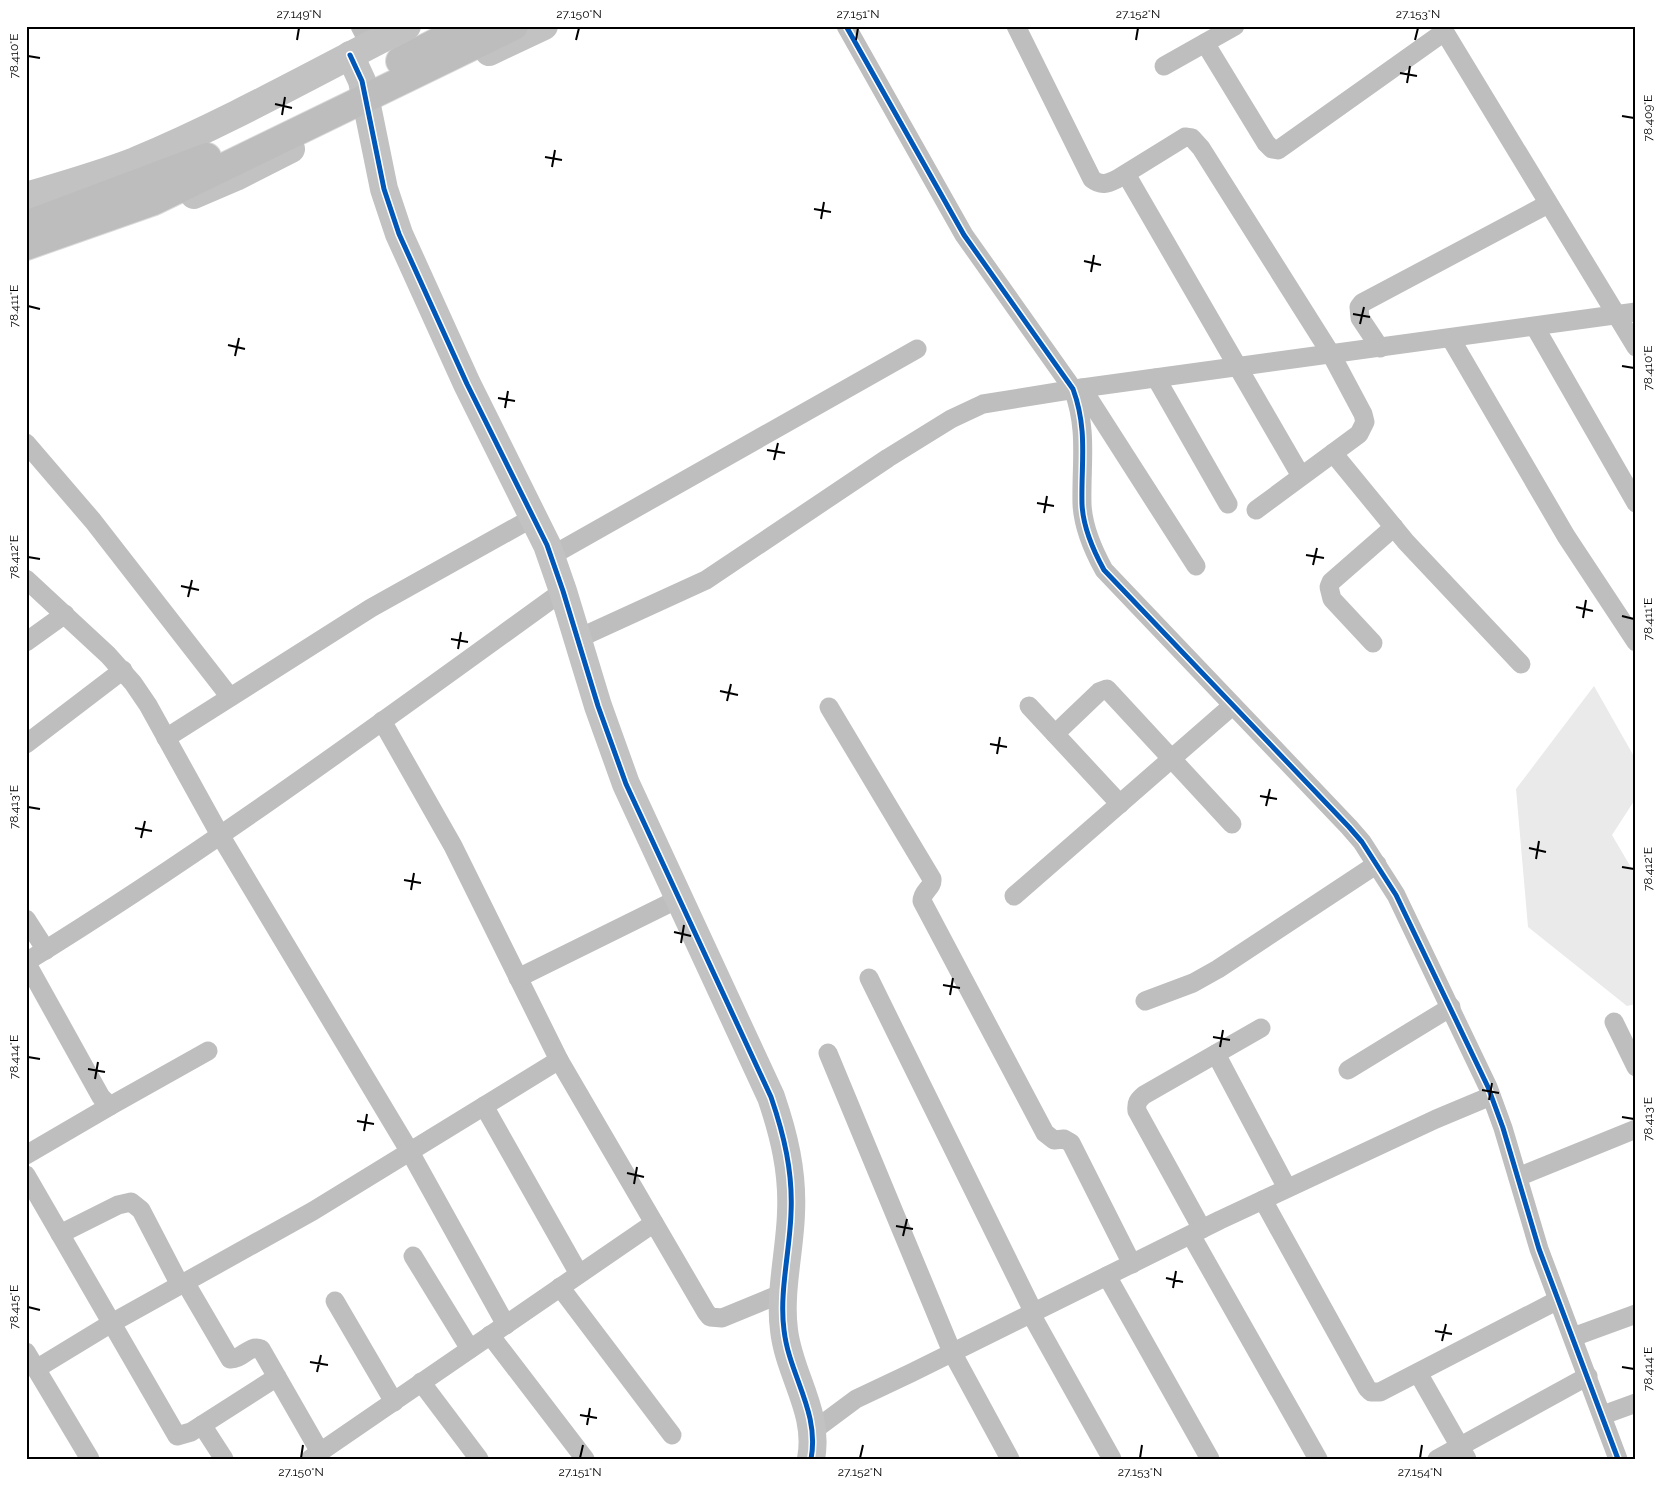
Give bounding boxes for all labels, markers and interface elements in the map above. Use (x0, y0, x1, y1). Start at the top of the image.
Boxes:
text: 27.149°N (277, 7, 321, 21)
text: 27.150°N (556, 7, 602, 21)
text: 27.151°N (836, 7, 880, 21)
text: 27.152°N (1116, 7, 1160, 21)
text: 27.153°N (1396, 7, 1440, 21)
text: 78.410°E (7, 33, 21, 79)
text: 78.409°E (1641, 95, 1655, 141)
text: 78.411°E (7, 285, 21, 327)
text: 78.410°E (1641, 345, 1655, 391)
text: 78.412°E (7, 535, 21, 579)
text: 78.411°E (1641, 598, 1655, 640)
text: 78.413°E (7, 785, 21, 829)
text: 78.412°E (1641, 847, 1655, 891)
text: 78.414°E (7, 1035, 21, 1079)
text: 78.413°E (1641, 1097, 1655, 1141)
text: 78.415°E (7, 1285, 21, 1329)
text: 78.414°E (1641, 1347, 1655, 1391)
text: 27.150°N (278, 1465, 324, 1479)
text: 27.151°N (558, 1465, 602, 1479)
text: 27.152°N (838, 1465, 882, 1479)
text: 27.153°N (1118, 1465, 1162, 1479)
text: 27.154°N (1398, 1465, 1442, 1479)

